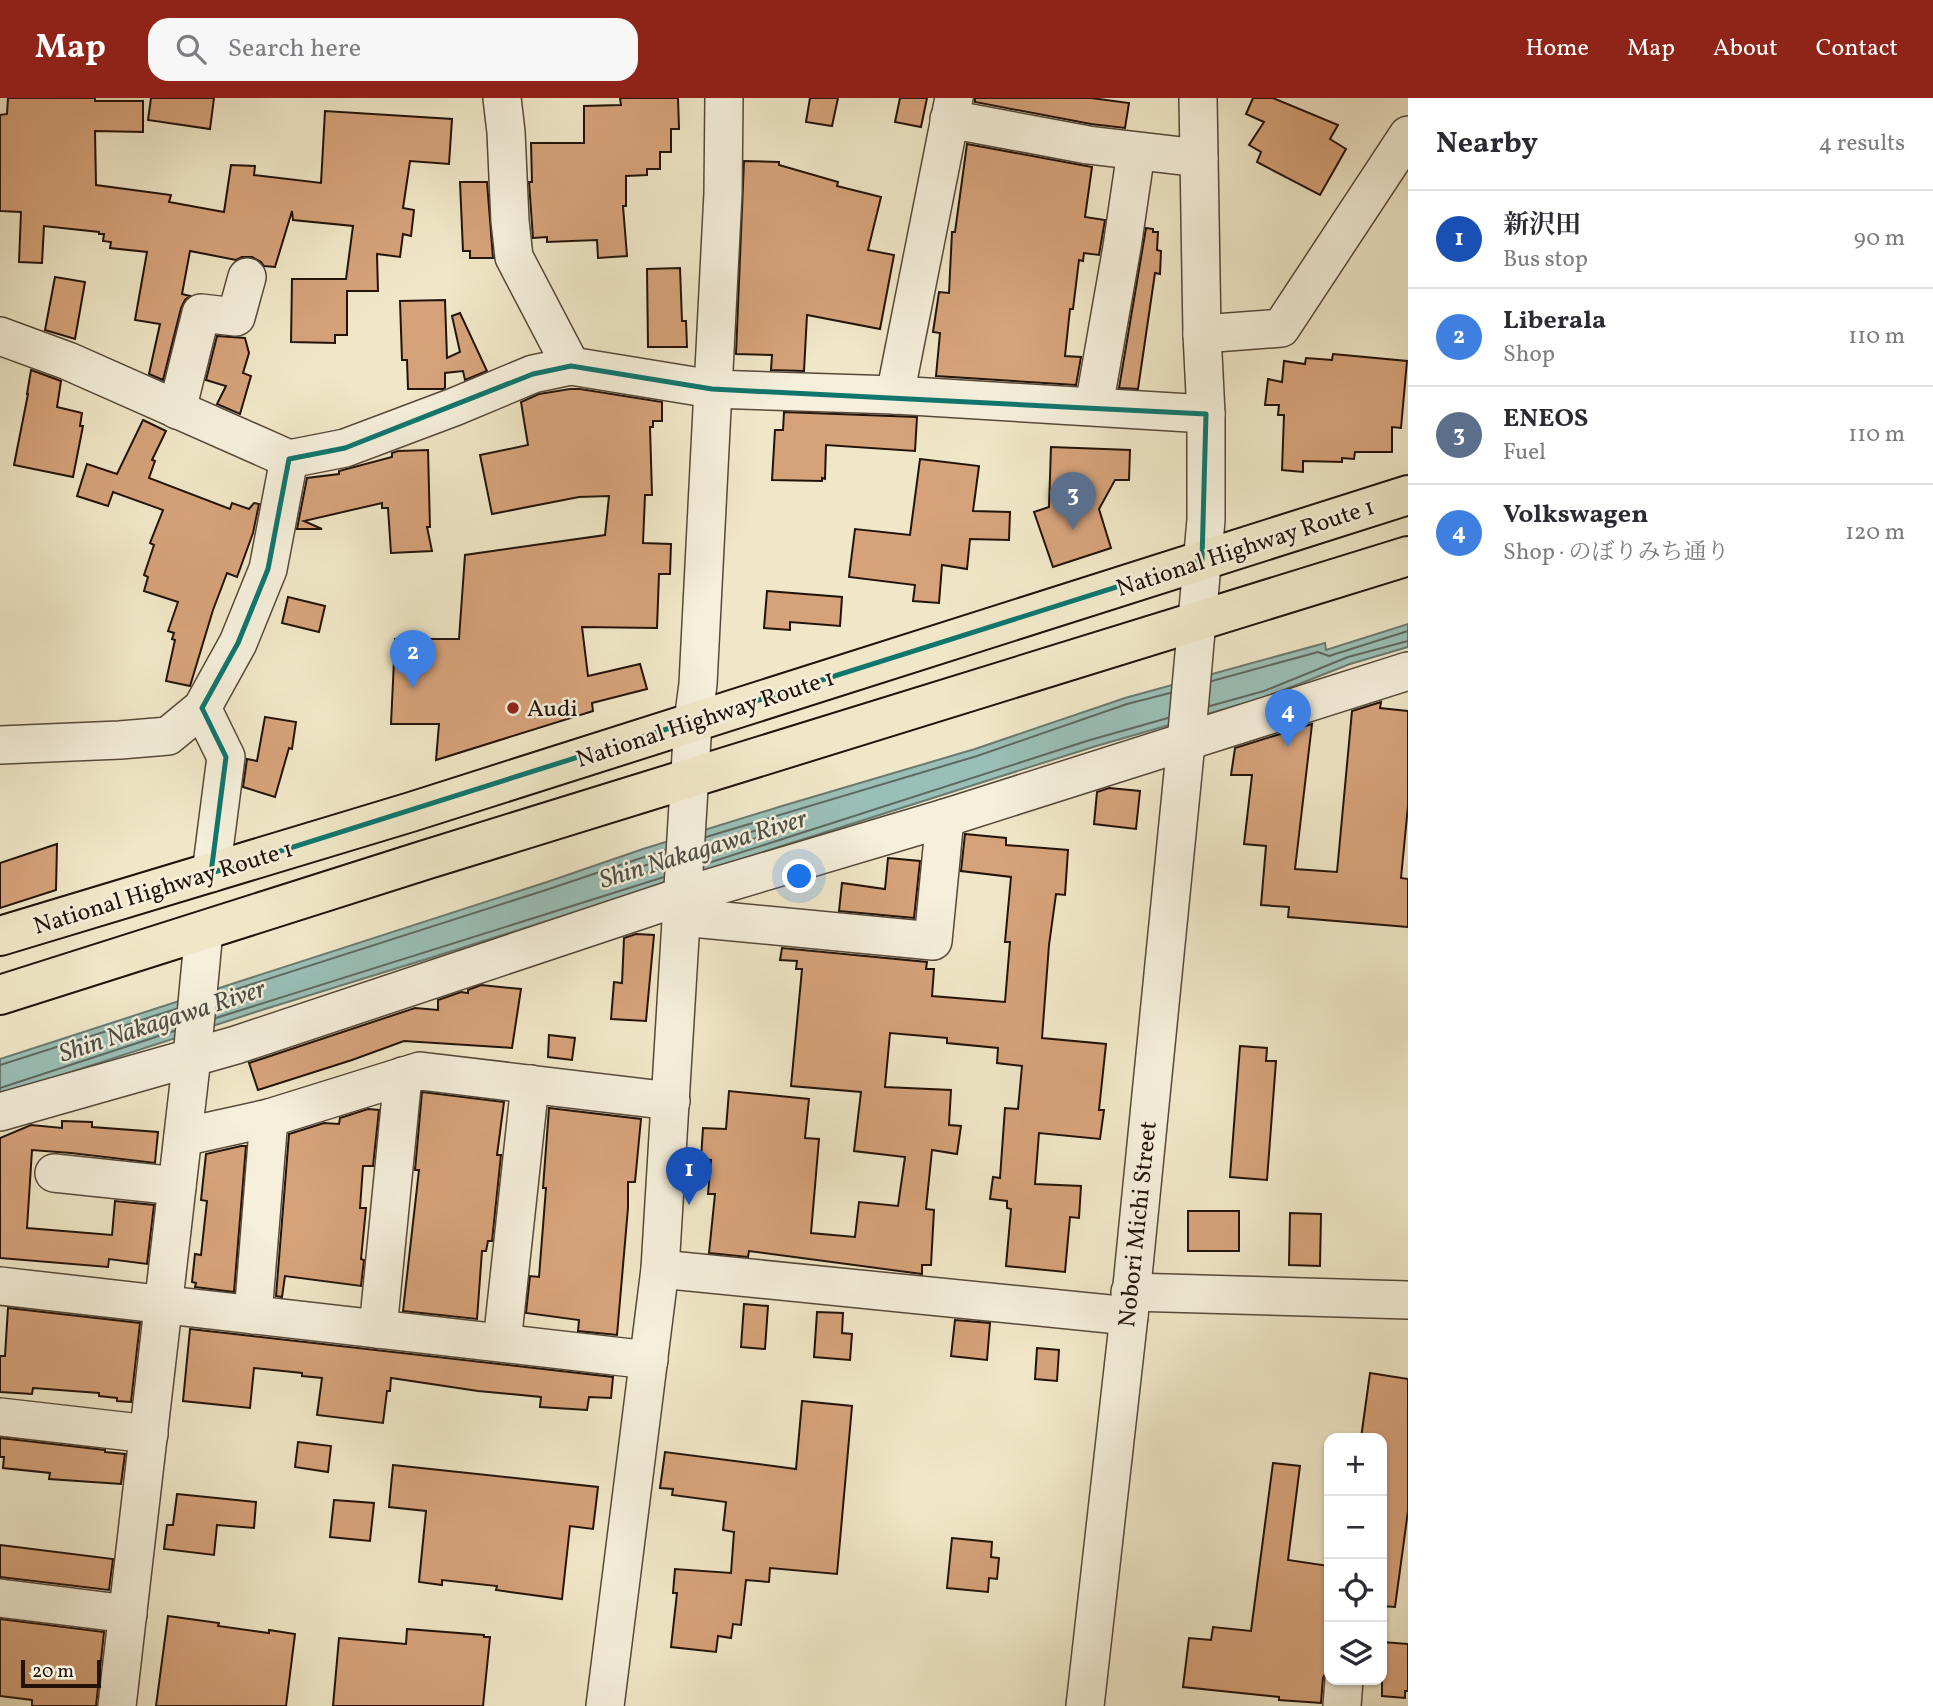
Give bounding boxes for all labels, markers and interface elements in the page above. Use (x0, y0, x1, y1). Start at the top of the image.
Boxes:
search box (148, 18, 638, 81)
text: Map (35, 26, 106, 72)
icon: search (172, 30, 210, 68)
text: Search here (228, 31, 361, 67)
text: Home (1525, 32, 1589, 66)
text: Map (1627, 32, 1675, 66)
text: About (1713, 32, 1778, 66)
text: Contact (1816, 32, 1898, 66)
text: Nearby (1436, 123, 1538, 165)
text: 4 results (1819, 128, 1905, 160)
text: 新沢田 (1503, 208, 1581, 244)
text: 1 (1454, 223, 1464, 255)
text: 90 m (1854, 223, 1905, 255)
text: Bus stop (1503, 244, 1588, 276)
text: Liberala (1503, 303, 1606, 339)
text: 2 (1453, 321, 1465, 353)
text: 110 m (1848, 321, 1905, 353)
text: Shop (1503, 339, 1555, 371)
text: ENEOS (1503, 401, 1588, 437)
text: 3 (1453, 419, 1465, 451)
text: 110 m (1848, 419, 1905, 451)
text: Fuel (1503, 437, 1546, 469)
pin: 3 (1050, 472, 1096, 530)
street label: National Highway Route 1 (1112, 491, 1379, 607)
text: Volkswagen (1503, 497, 1648, 533)
text: 4 (1452, 517, 1466, 549)
text: 120 m (1845, 517, 1905, 549)
text: Shop · のぼりみち通り (1503, 537, 1730, 569)
pin: 2 (390, 630, 436, 688)
street label: National Highway Route 1 (572, 662, 839, 778)
pin: 4 (1265, 689, 1311, 747)
place label: Audi (527, 693, 578, 727)
marker: Audi (505, 700, 521, 716)
water label: Shin Nakagawa River (595, 801, 812, 899)
street label: National Highway Route 1 (30, 833, 298, 945)
your location (782, 859, 816, 893)
water label: Shin Nakagawa River (55, 971, 271, 1072)
street label: Nobori Michi Street (1111, 1119, 1167, 1329)
pin: 1 (666, 1147, 712, 1205)
map controls (1324, 1433, 1387, 1685)
button: + (1324, 1433, 1387, 1496)
button: − (1324, 1496, 1387, 1559)
button: locate (1324, 1559, 1387, 1622)
button: layers (1324, 1622, 1387, 1685)
scale bar (21, 1657, 102, 1689)
text: 20 m (32, 1659, 74, 1685)

